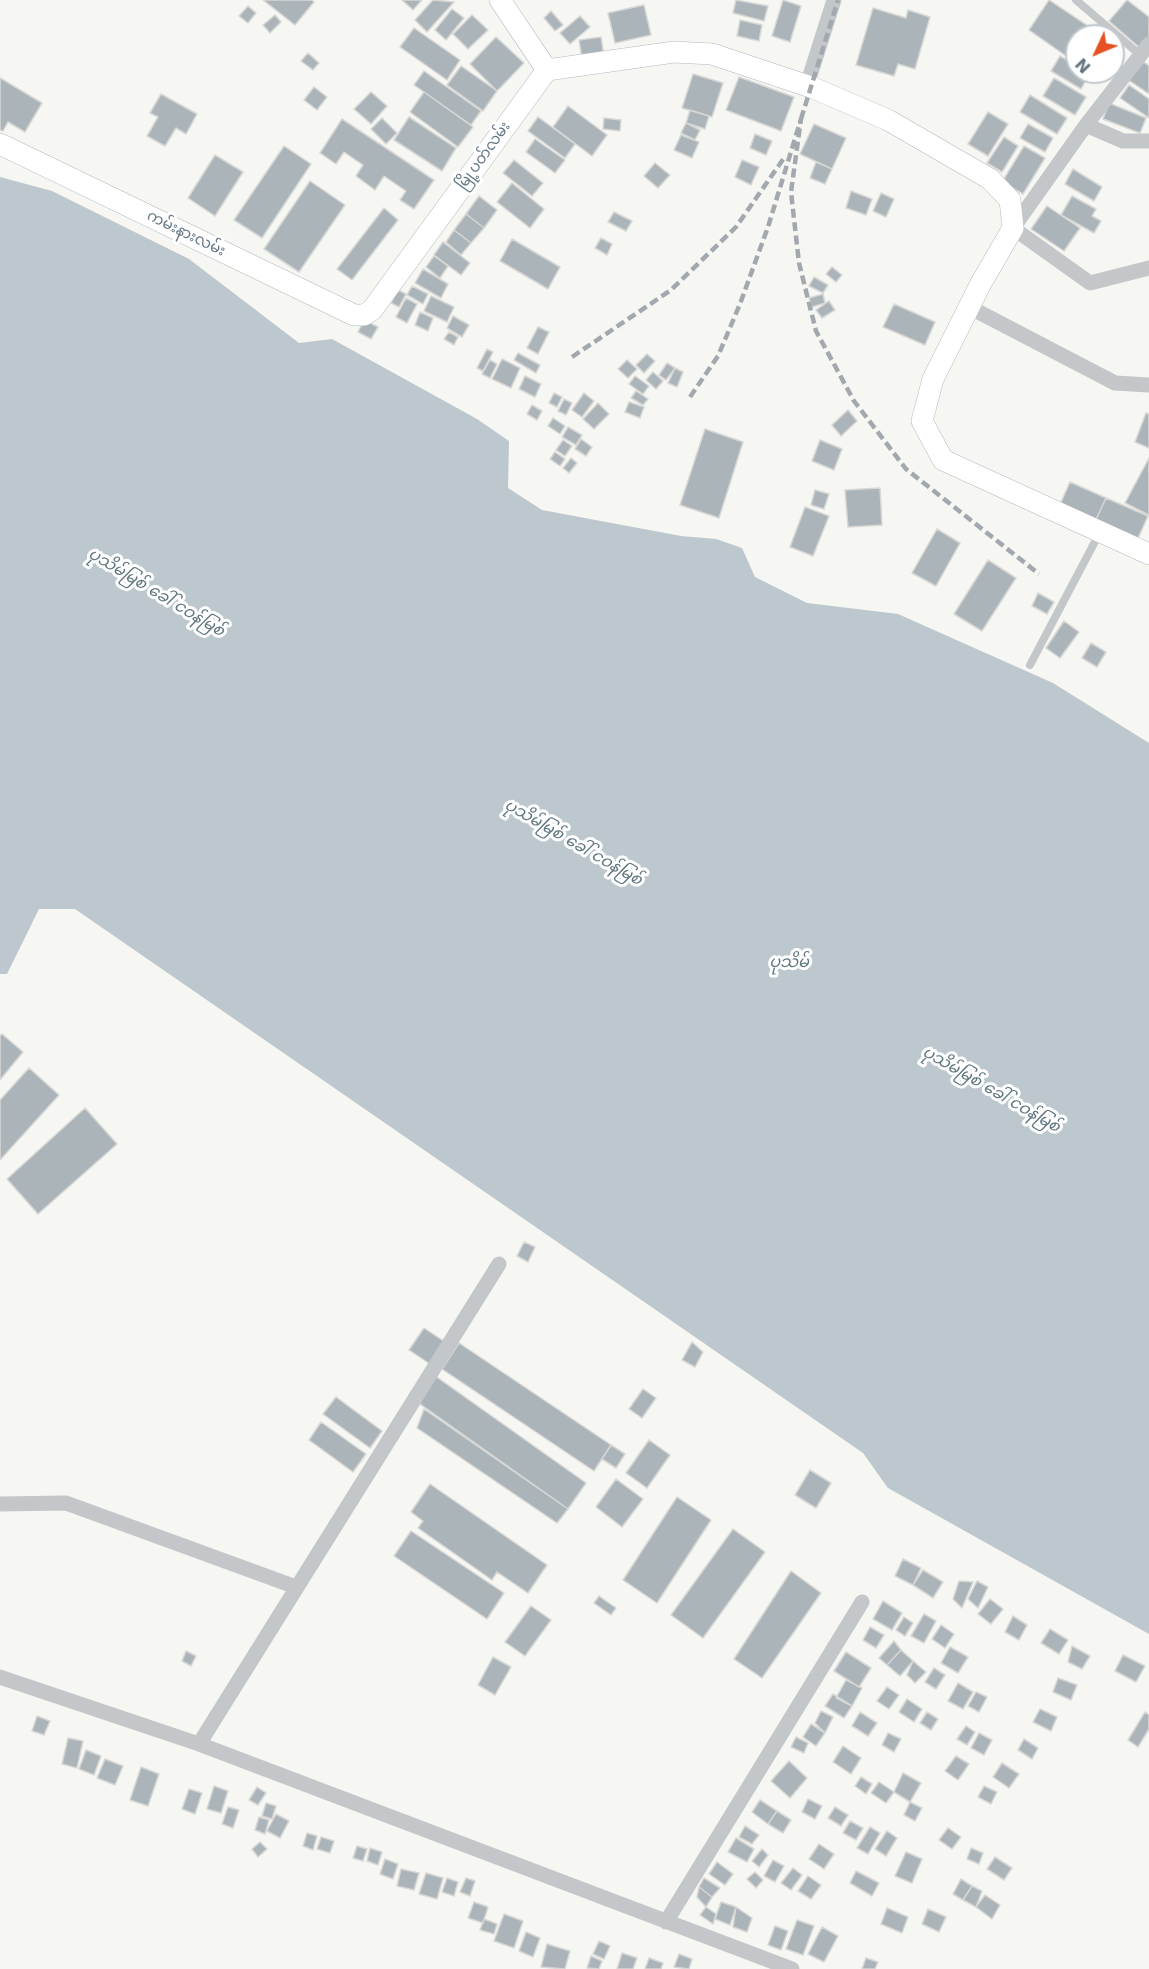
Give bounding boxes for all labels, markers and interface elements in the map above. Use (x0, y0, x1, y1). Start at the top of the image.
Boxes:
north arrow (1065, 24, 1125, 84)
text: N (1072, 54, 1095, 77)
street label: မြို့ပတ်လမ်း (453, 118, 515, 194)
street label: ကမ်းနားလမ်း (144, 207, 228, 261)
water label: ပုသိမ်မြစ် ခေါ် ငဝန်မြစ် (84, 545, 228, 641)
water label: ပုသိမ်မြစ် ခေါ် ငဝန်မြစ် (501, 796, 645, 890)
water label: ပုသိမ် (769, 953, 809, 973)
water label: ပုသိမ်မြစ် ခေါ် ငဝန်မြစ် (919, 1043, 1063, 1137)

